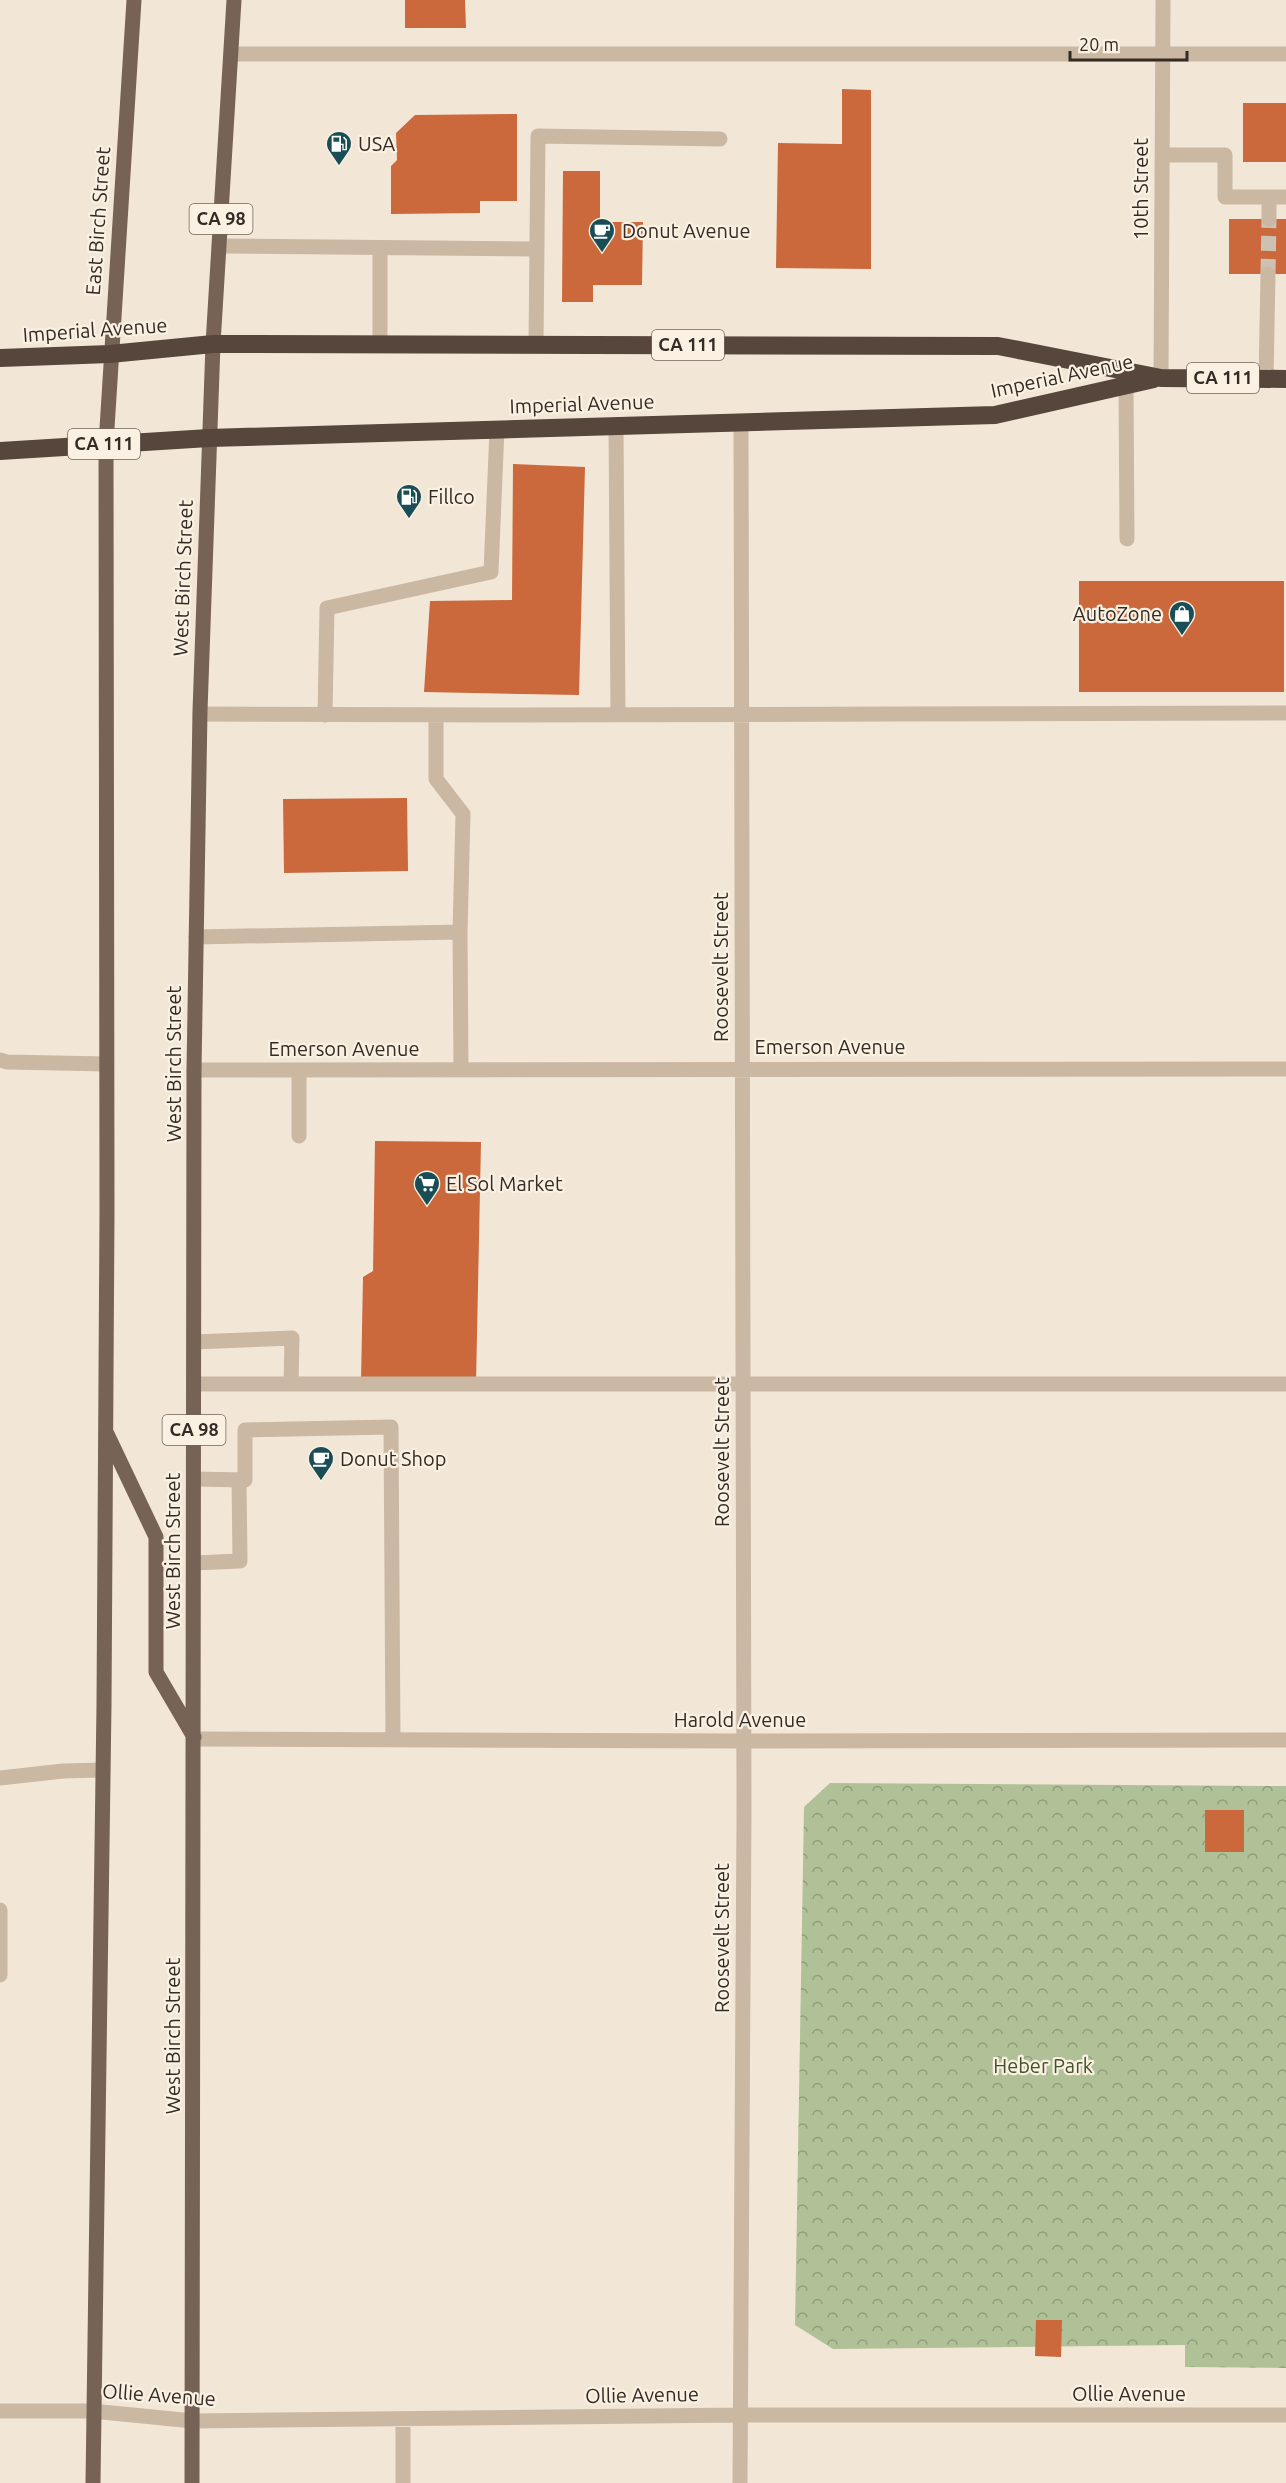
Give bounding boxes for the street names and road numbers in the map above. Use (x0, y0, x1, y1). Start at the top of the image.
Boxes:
street label: 10th Street (1129, 138, 1152, 240)
street label: East Birch Street (81, 146, 114, 296)
road number: CA 98 (190, 204, 252, 234)
street label: Imperial Avenue (22, 313, 168, 346)
road number: CA 111 (652, 330, 724, 360)
street label: Imperial Avenue (989, 349, 1135, 402)
road number: CA 111 (1187, 363, 1259, 393)
street label: Imperial Avenue (509, 389, 655, 418)
road number: CA 111 (68, 429, 140, 459)
street label: West Birch Street (168, 499, 197, 657)
street label: Roosevelt Street (709, 892, 732, 1042)
street label: West Birch Street (162, 986, 185, 1142)
street label: Emerson Avenue (755, 1035, 905, 1058)
street label: Emerson Avenue (269, 1037, 419, 1060)
street label: Roosevelt Street (710, 1377, 733, 1527)
road number: CA 98 (162, 1415, 226, 1445)
street label: West Birch Street (161, 1473, 184, 1629)
street label: Harold Avenue (674, 1708, 806, 1731)
street label: Roosevelt Street (710, 1863, 733, 2013)
street label: West Birch Street (161, 1958, 184, 2114)
street label: Ollie Avenue (101, 2379, 217, 2410)
street label: Ollie Avenue (585, 2382, 699, 2407)
street label: Ollie Avenue (1072, 2382, 1186, 2405)

